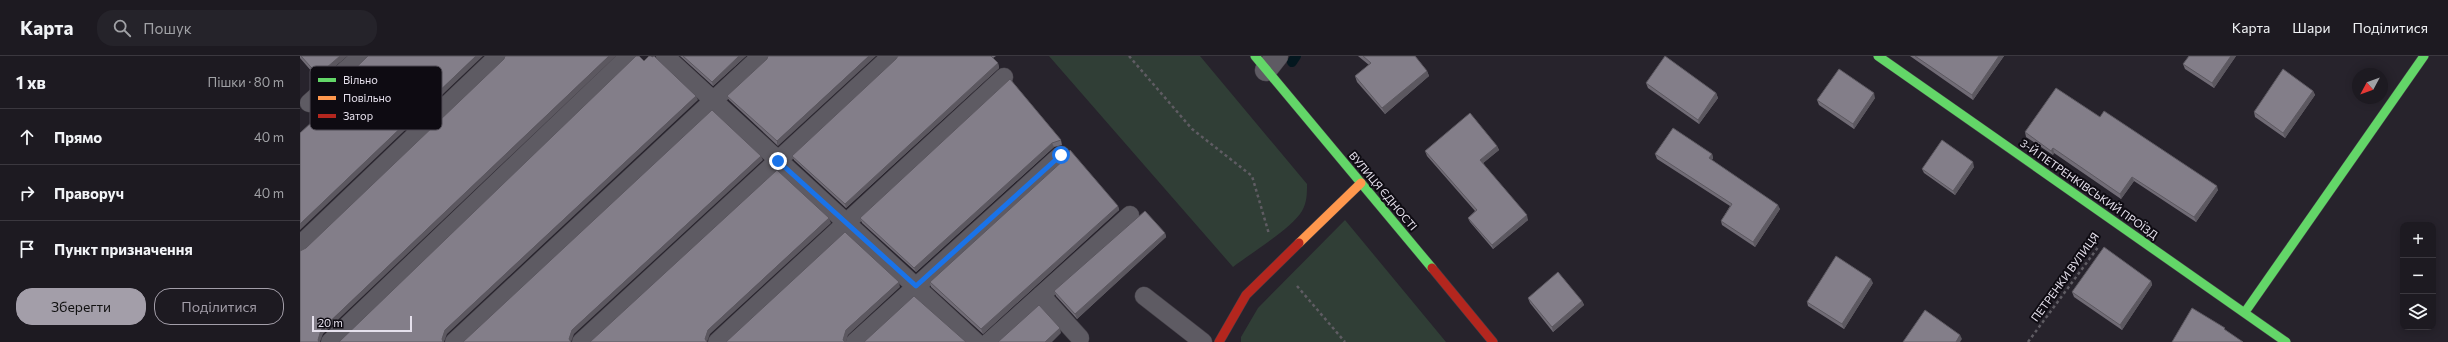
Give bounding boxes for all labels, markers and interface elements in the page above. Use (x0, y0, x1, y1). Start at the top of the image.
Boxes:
search box (97, 10, 377, 46)
text: Карта (20, 16, 73, 39)
icon: search (111, 17, 133, 39)
text: Пошук (143, 19, 192, 37)
text: Карта (2232, 19, 2270, 36)
text: Шари (2292, 19, 2330, 36)
text: Поділитися (2352, 19, 2428, 36)
legend (310, 66, 442, 130)
north arrow (2352, 68, 2388, 104)
text: 1 хв (16, 72, 46, 93)
text: Вільно (343, 73, 378, 86)
text: Пішки · 80 m (207, 74, 284, 90)
text: Повільно (343, 91, 392, 104)
text: Затор (343, 109, 373, 122)
icon: ahead (16, 126, 38, 148)
text: Прямо (54, 128, 102, 146)
text: 40 m (254, 129, 284, 145)
street label: 3-Й ПЕТРЕНКІВСЬКИЙ ПРОЇЗД (2018, 135, 2161, 241)
route start (1052, 146, 1070, 164)
street label: ВУЛИЦЯ ЄДНОСТІ (1347, 149, 1420, 233)
route end (769, 152, 787, 170)
icon: right (16, 182, 38, 204)
text: Праворуч (54, 184, 124, 202)
text: 40 m (254, 185, 284, 201)
map controls (2400, 222, 2436, 330)
button: + (2400, 222, 2436, 258)
street label: ПЕТРЕНКИ ВУЛИЦЯ (2028, 230, 2101, 324)
icon: arrive (16, 238, 38, 260)
text: Пункт призначення (54, 240, 193, 258)
button: − (2400, 258, 2436, 294)
button: Зберегти (16, 288, 146, 325)
button: Поділитися (154, 288, 284, 325)
button: layers (2400, 294, 2436, 330)
scale bar (312, 314, 412, 333)
text: 20 m (318, 316, 343, 329)

